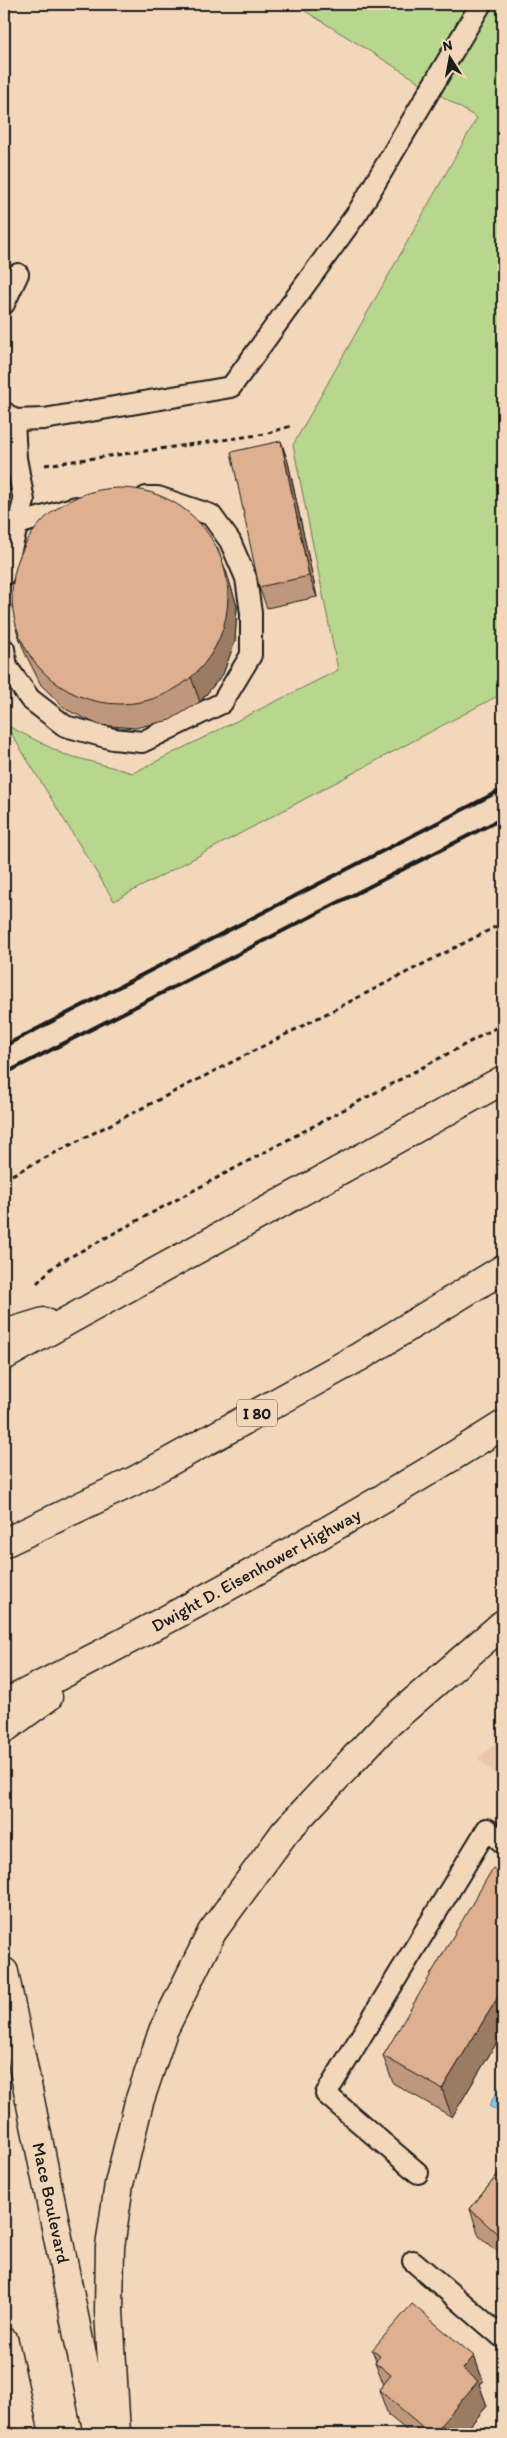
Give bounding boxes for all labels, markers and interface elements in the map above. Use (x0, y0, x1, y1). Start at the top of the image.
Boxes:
north arrow (424, 32, 474, 82)
text: N (441, 36, 454, 55)
road number: I 80 (237, 1400, 277, 1426)
street label: Dwight D. Eisenhower Highway (147, 1503, 365, 1637)
street label: Mace Boulevard (27, 2140, 75, 2266)

